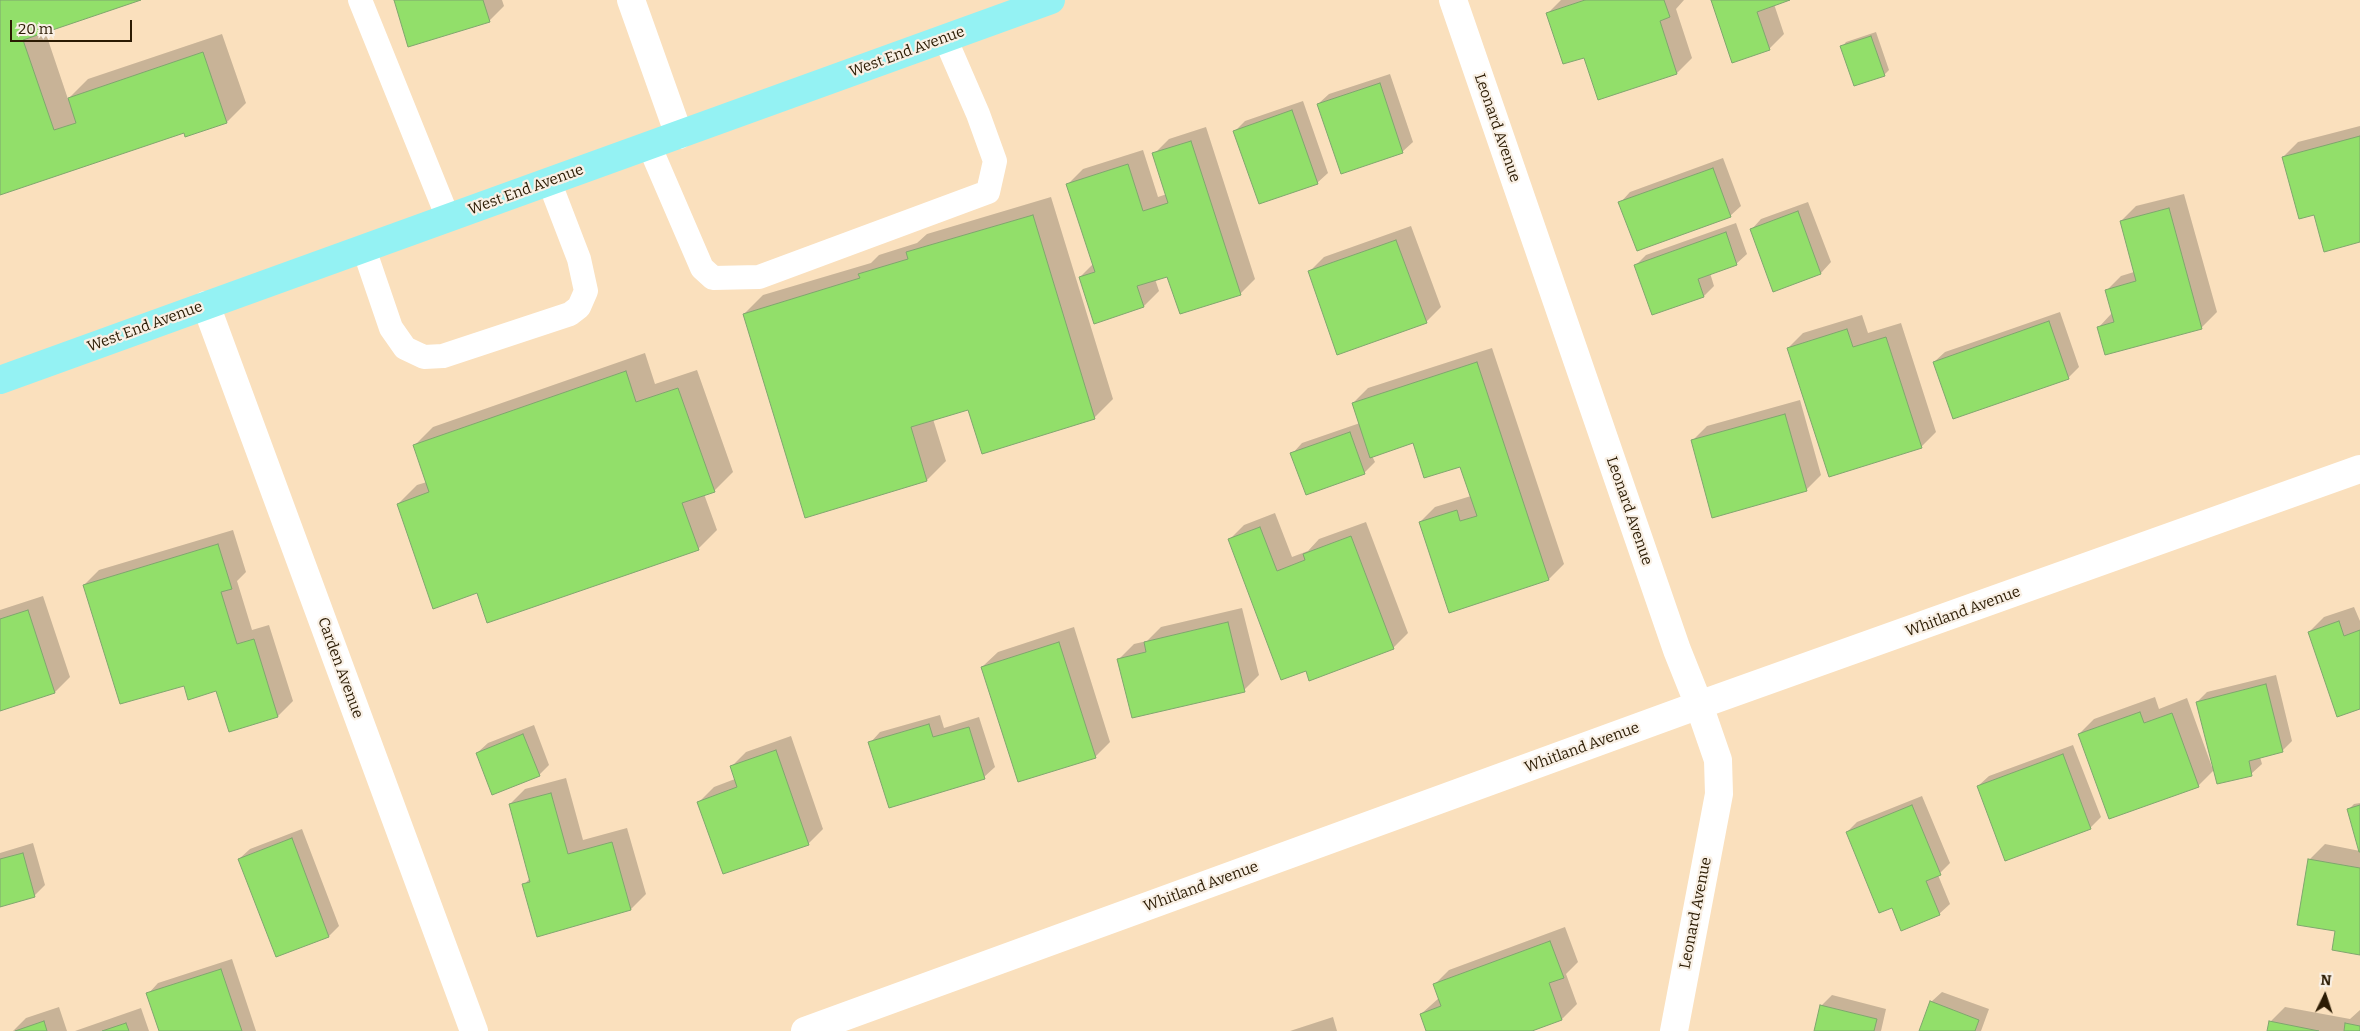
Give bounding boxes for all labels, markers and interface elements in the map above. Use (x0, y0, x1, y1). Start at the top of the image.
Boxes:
scale bar (12, 10, 135, 42)
text: 20 m (18, 20, 53, 38)
street label: West End Avenue (847, 23, 967, 81)
street label: Leonard Avenue (1470, 71, 1524, 185)
street label: West End Avenue (466, 161, 586, 219)
street label: West End Avenue (85, 298, 205, 356)
street label: Leonard Avenue (1602, 454, 1656, 568)
street label: Whitland Avenue (1903, 583, 2023, 641)
street label: Carden Avenue (313, 615, 367, 721)
street label: Whitland Avenue (1522, 719, 1642, 777)
street label: Leonard Avenue (1676, 856, 1716, 970)
street label: Whitland Avenue (1141, 858, 1261, 916)
north arrow (2300, 971, 2350, 1021)
text: N (2320, 972, 2332, 989)

